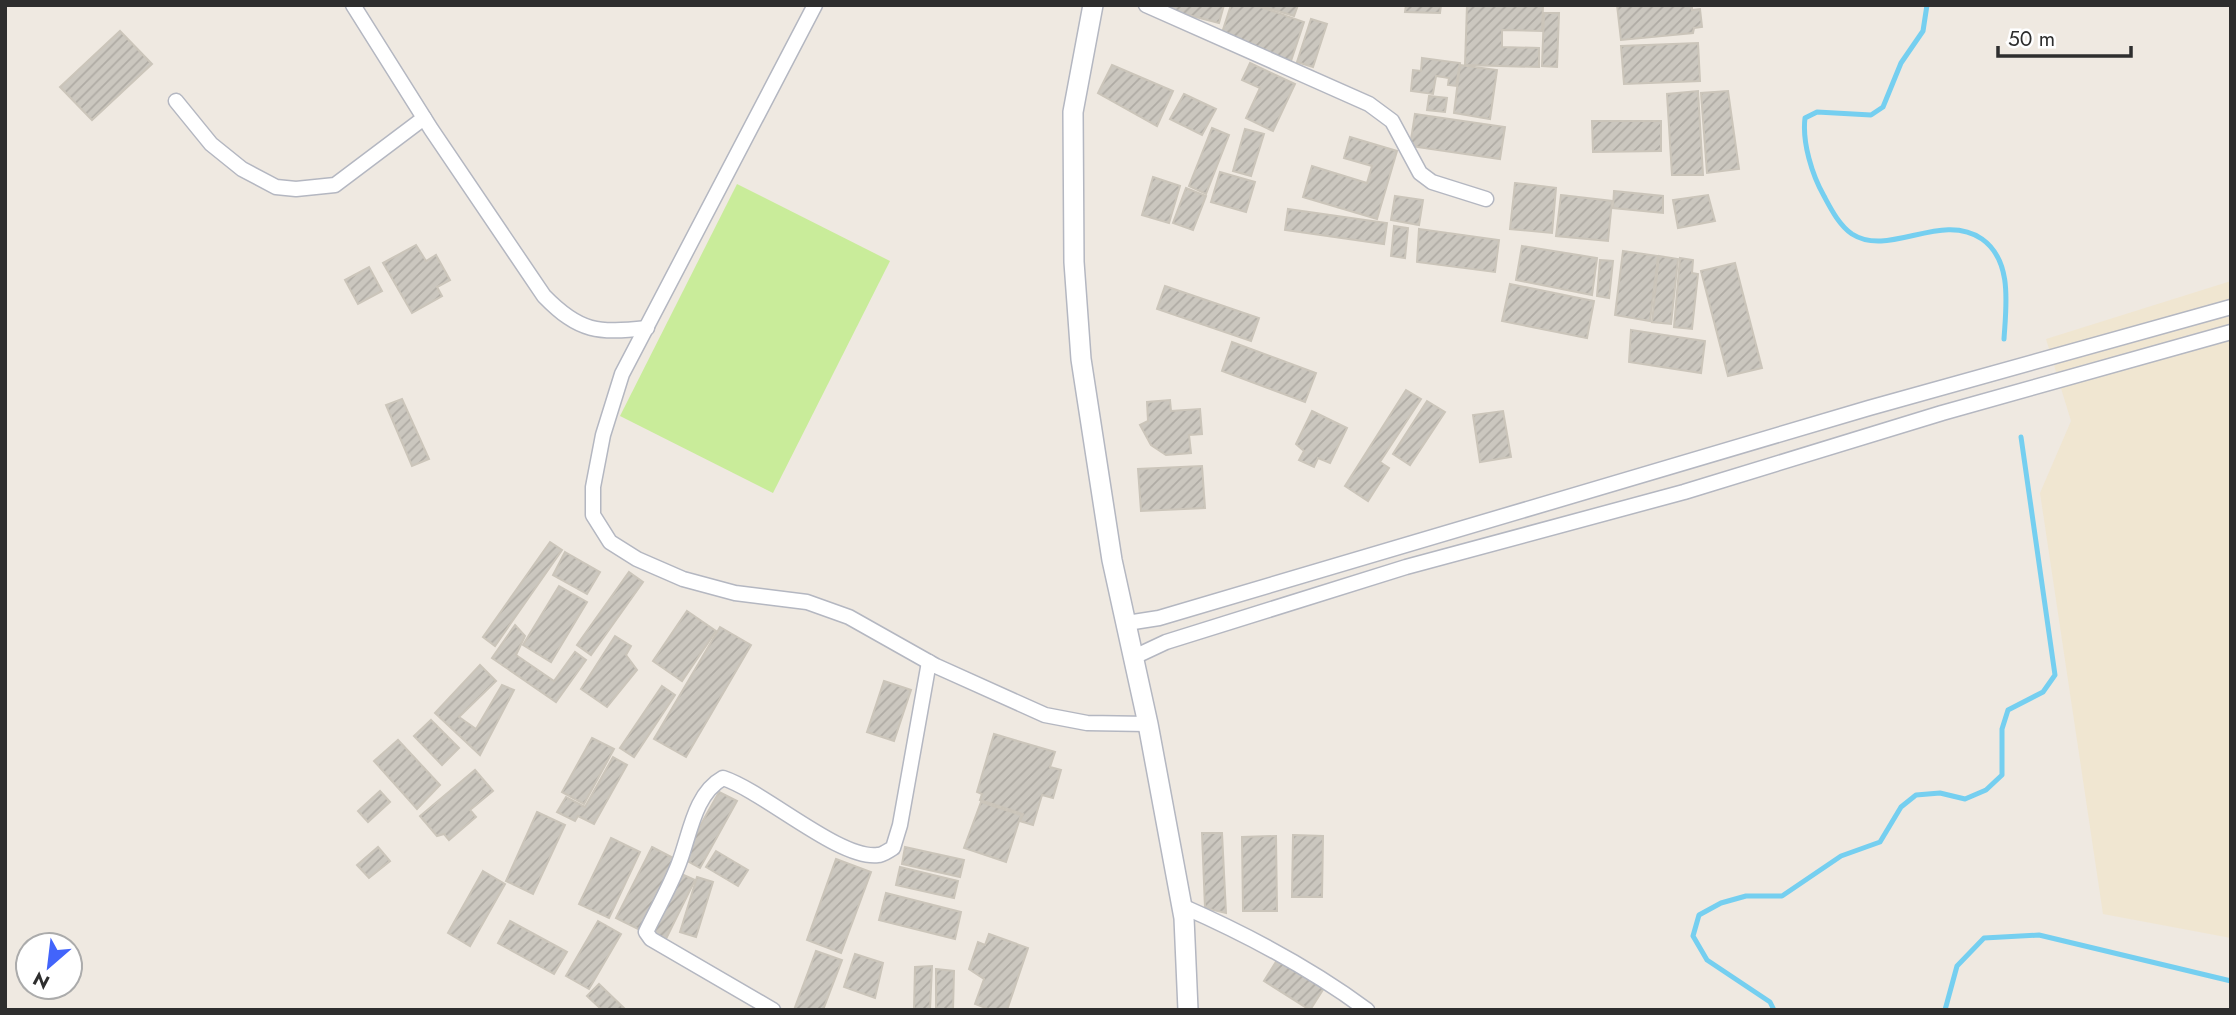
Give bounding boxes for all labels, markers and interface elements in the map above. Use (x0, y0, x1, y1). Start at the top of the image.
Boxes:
scale bar (1998, 14, 2131, 58)
text: 50 m (2008, 24, 2055, 54)
north arrow (14, 931, 84, 1001)
text: N (28, 965, 54, 996)

